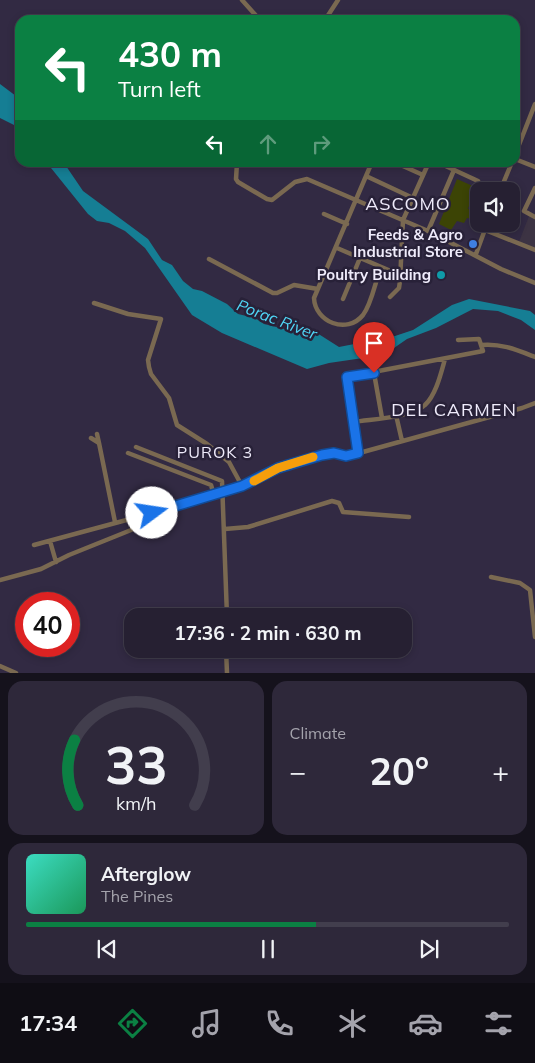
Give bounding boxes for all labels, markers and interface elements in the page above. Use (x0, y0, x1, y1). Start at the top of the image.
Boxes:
text: 430 m (118, 32, 222, 76)
icon: left (35, 35, 100, 100)
text: Turn left (118, 75, 201, 103)
icon: left (201, 130, 229, 158)
icon: ahead (254, 130, 282, 158)
icon: right (307, 130, 335, 158)
map controls (470, 182, 520, 232)
button: sound (470, 182, 520, 232)
district label: ASCOMO (365, 192, 451, 215)
place label: Feeds & Agro Industrial Store (353, 225, 463, 261)
marker: Feeds & Agro Industrial Store (467, 238, 479, 250)
place label: Poultry Building (317, 265, 431, 284)
marker: Poultry Building (435, 269, 447, 281)
water label: Porac River (234, 295, 321, 344)
pin (353, 322, 395, 373)
icon: arrive (360, 329, 388, 357)
district label: DEL CARMEN (391, 398, 517, 421)
district label: PUROK 3 (177, 442, 253, 462)
position arrow (125, 486, 177, 538)
speed limit sign: 40 (15, 592, 80, 657)
text: 17:36 · 2 min · 630 m (174, 621, 362, 645)
text: Climate (290, 723, 346, 743)
text: 33 (105, 732, 167, 797)
text: 20° (369, 747, 429, 795)
text: − (290, 754, 306, 789)
text: + (492, 754, 509, 789)
text: km/h (116, 792, 156, 814)
text: Afterglow (101, 862, 191, 886)
text: The Pines (101, 886, 173, 906)
icon: previous (93, 935, 121, 963)
icon: pause (254, 935, 282, 963)
icon: next (415, 935, 443, 963)
icon: directions (115, 1006, 150, 1041)
icon: music (189, 1006, 224, 1041)
icon: phone (262, 1006, 297, 1041)
icon: climate (335, 1006, 370, 1041)
icon: car (408, 1006, 443, 1041)
icon: filters (481, 1006, 516, 1041)
text: 17:34 (19, 1009, 77, 1037)

